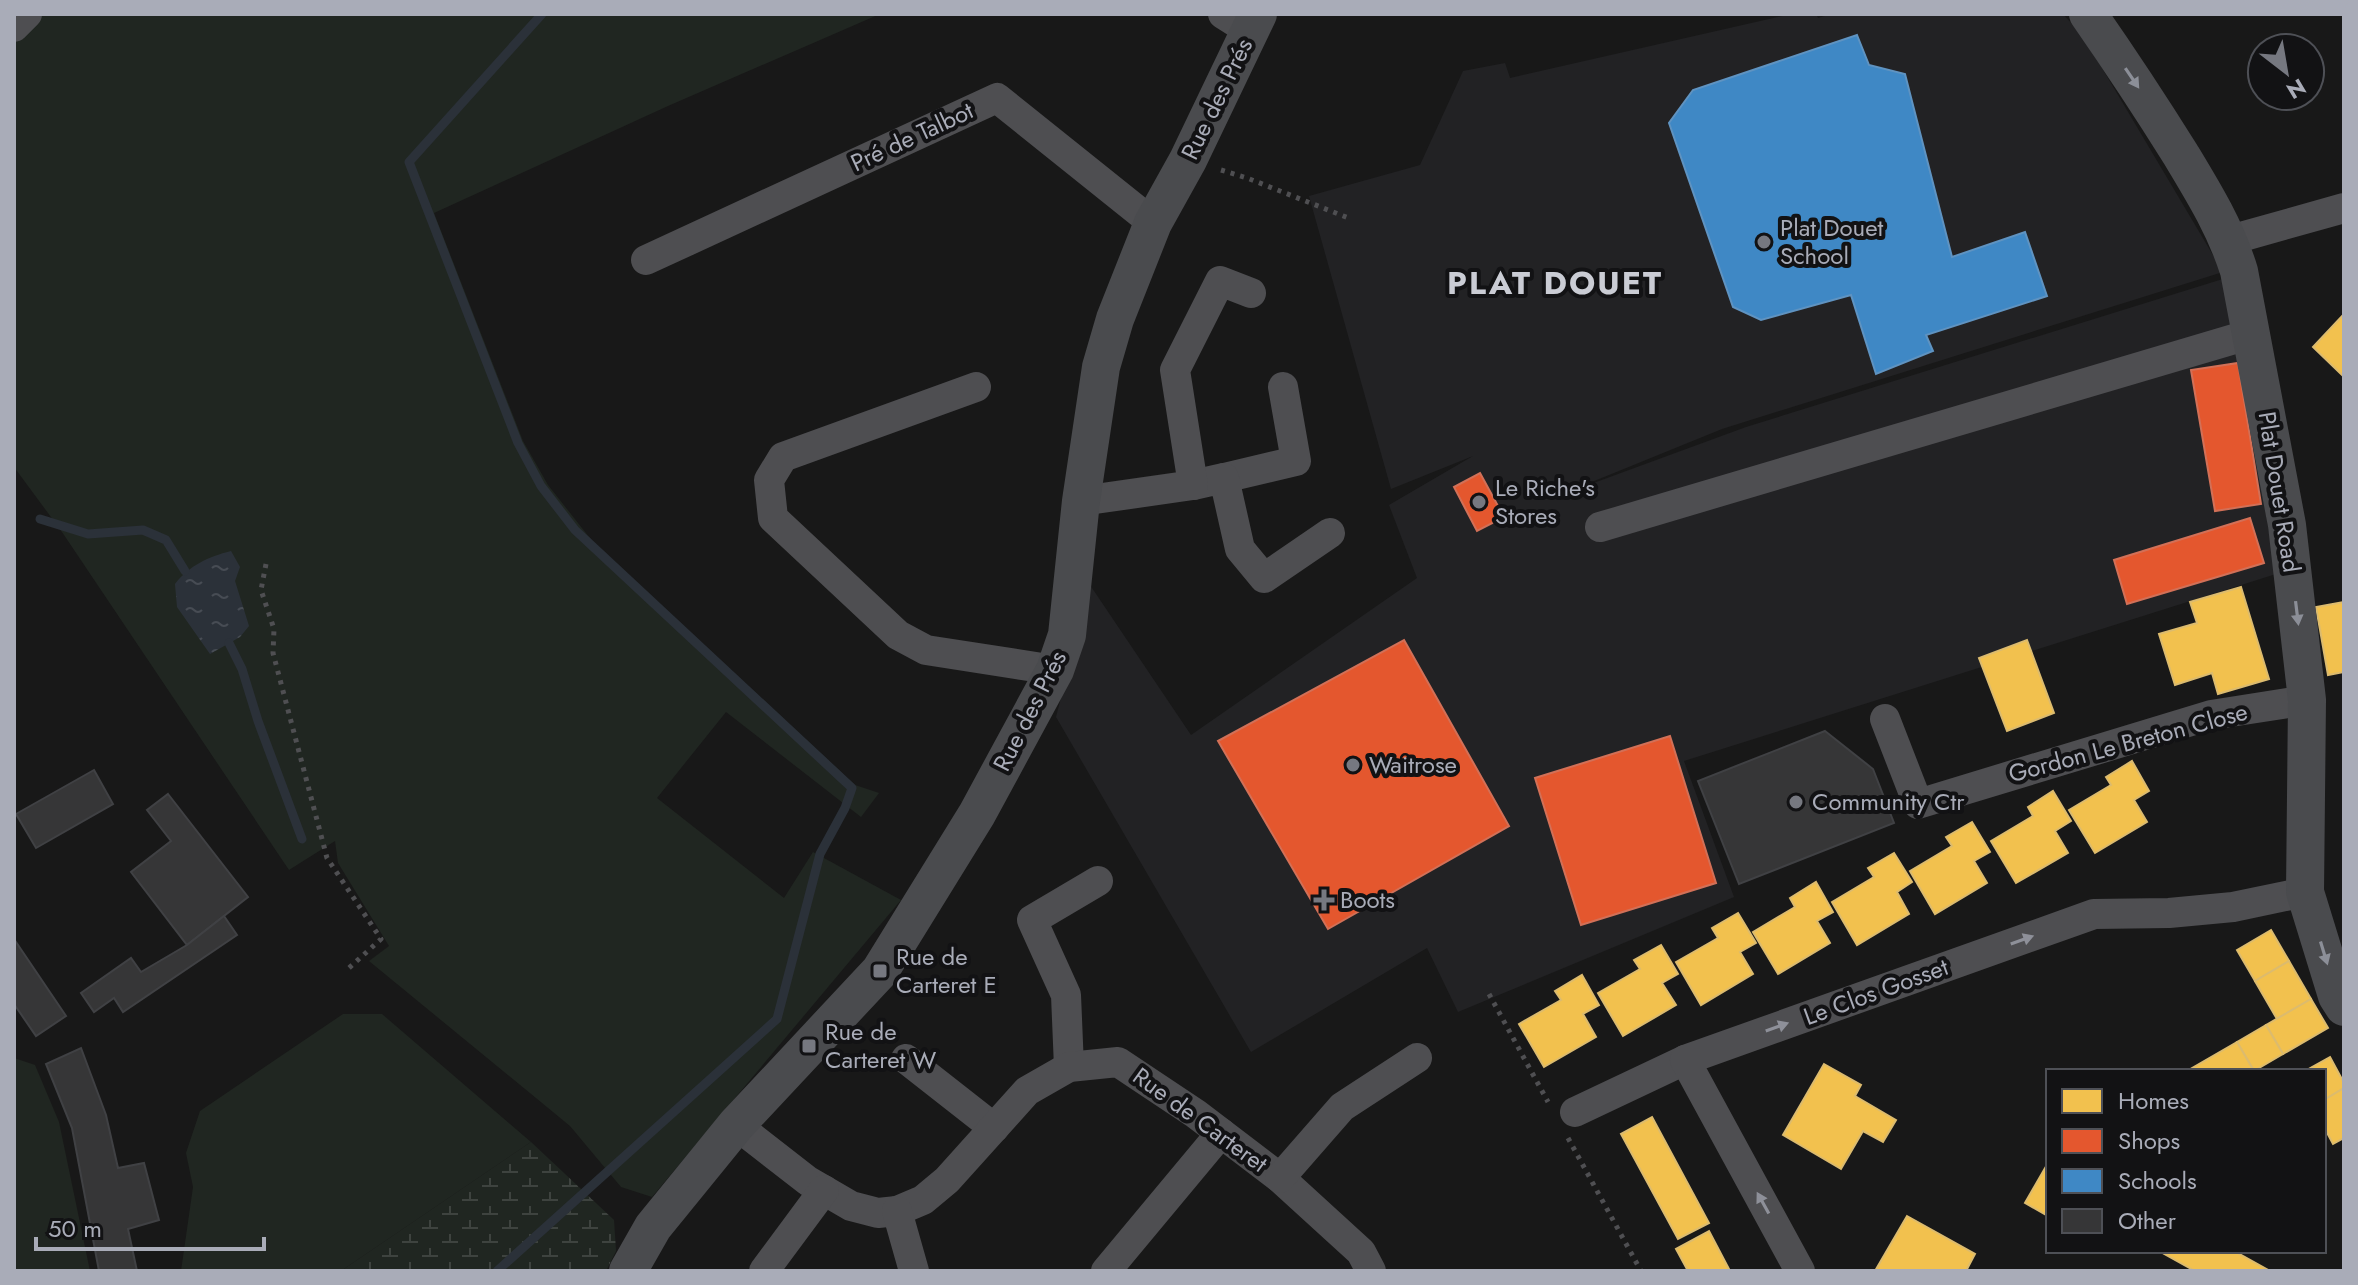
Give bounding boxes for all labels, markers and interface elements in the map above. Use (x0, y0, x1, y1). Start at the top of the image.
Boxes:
street label: Rue des Prés (1172, 32, 1261, 165)
north arrow (2246, 32, 2326, 112)
one-way arrow (2124, 68, 2139, 89)
text: N (2281, 71, 2312, 107)
street label: Pré de Talbot (845, 93, 979, 180)
place label: Plat Douet School (1780, 210, 1884, 273)
marker: Plat Douet School (1755, 233, 1773, 251)
district label: PLAT DOUET (1447, 260, 1663, 306)
street label: Plat Douet Road (2250, 409, 2309, 575)
place label: Le Riche's Stores (1495, 470, 1595, 533)
marker: Le Riche's Stores (1470, 493, 1488, 511)
one-way arrow (2291, 601, 2304, 626)
street label: Rue des Prés (984, 644, 1075, 777)
street label: Gordon Le Breton Close (2004, 694, 2251, 791)
place label: Waitrose (1369, 747, 1457, 782)
marker: Waitrose (1344, 756, 1362, 774)
place label: Community Ctr (1812, 784, 1965, 819)
marker: Community Ctr (1787, 793, 1805, 811)
place label: Boots (1340, 882, 1395, 917)
marker: Boots (1315, 891, 1333, 909)
one-way arrow (2010, 933, 2034, 945)
place label: Rue de Carteret E (896, 939, 997, 1002)
one-way arrow (2318, 942, 2330, 966)
street label: Le Clos Gosset (1799, 949, 1953, 1034)
marker: Rue de Carteret E (871, 962, 889, 980)
place label: Rue de Carteret W (825, 1014, 937, 1077)
one-way arrow (1765, 1021, 1789, 1033)
marker: Rue de Carteret W (800, 1037, 818, 1055)
street label: Rue de Carteret (1126, 1059, 1275, 1181)
legend (2046, 1069, 2326, 1253)
text: Homes (2118, 1083, 2189, 1118)
text: Shops (2118, 1123, 2180, 1158)
text: Schools (2118, 1163, 2197, 1198)
one-way arrow (1756, 1191, 1769, 1214)
scale bar (36, 1201, 264, 1251)
text: Other (2118, 1203, 2177, 1238)
text: 50 m (48, 1211, 102, 1246)

